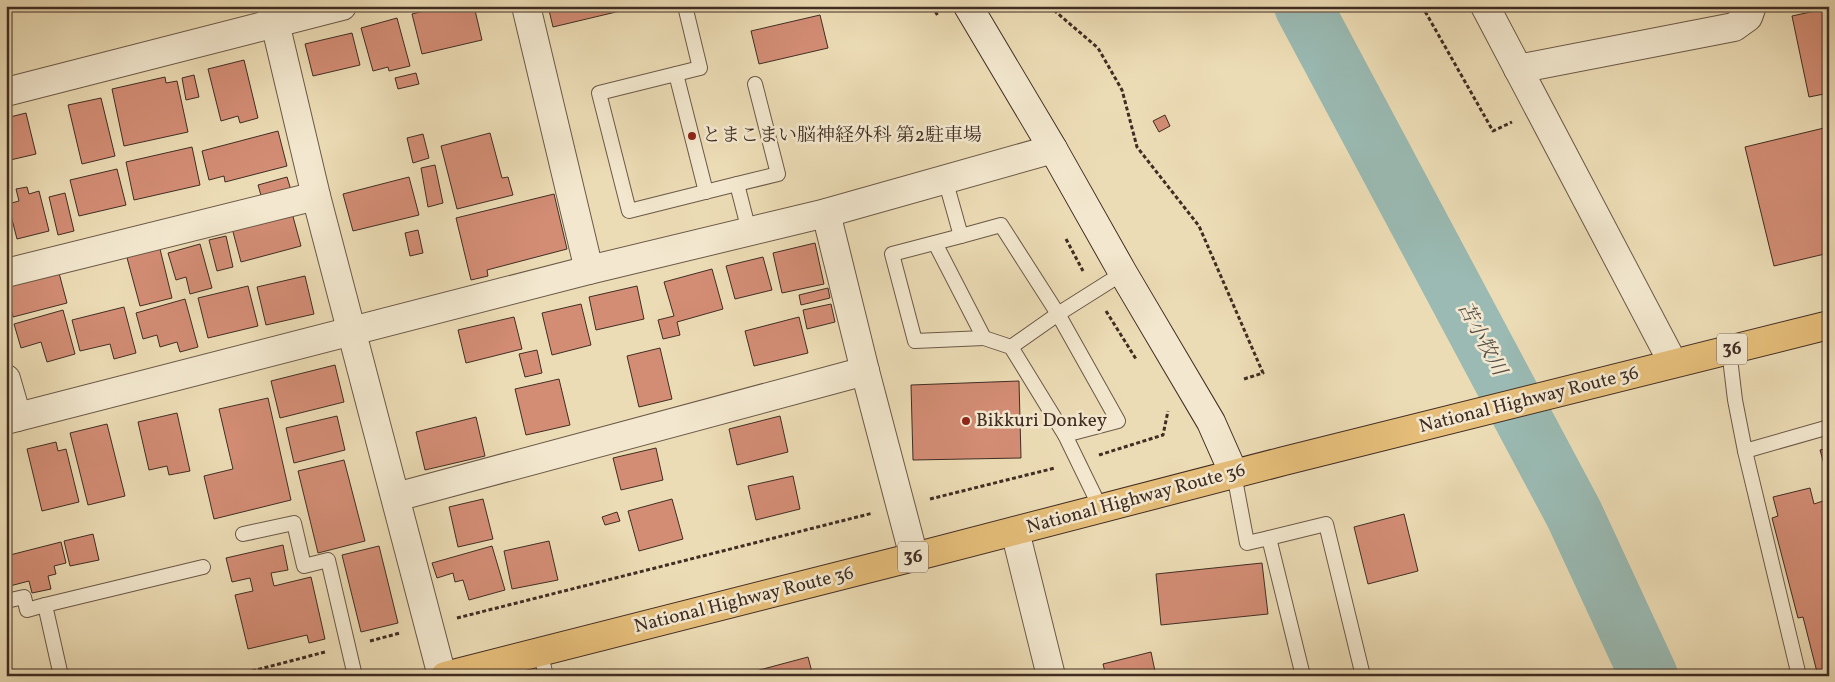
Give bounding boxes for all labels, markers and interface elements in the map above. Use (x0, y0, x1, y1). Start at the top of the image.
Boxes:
place label: とまこまい脳神経外科 第2駐車場 (702, 123, 982, 149)
marker: とまこまい脳神経外科 第2駐車場 (686, 130, 698, 142)
water label: 苫小牧川 (1450, 297, 1513, 383)
road number: 36 (1717, 334, 1747, 364)
street label: National Highway Route 36 (1416, 360, 1642, 440)
place label: Bikkuri Donkey (976, 408, 1107, 434)
marker: Bikkuri Donkey (960, 415, 972, 427)
street label: National Highway Route 36 (1024, 457, 1248, 541)
road number: 36 (898, 542, 928, 572)
street label: National Highway Route 36 (631, 560, 857, 640)

